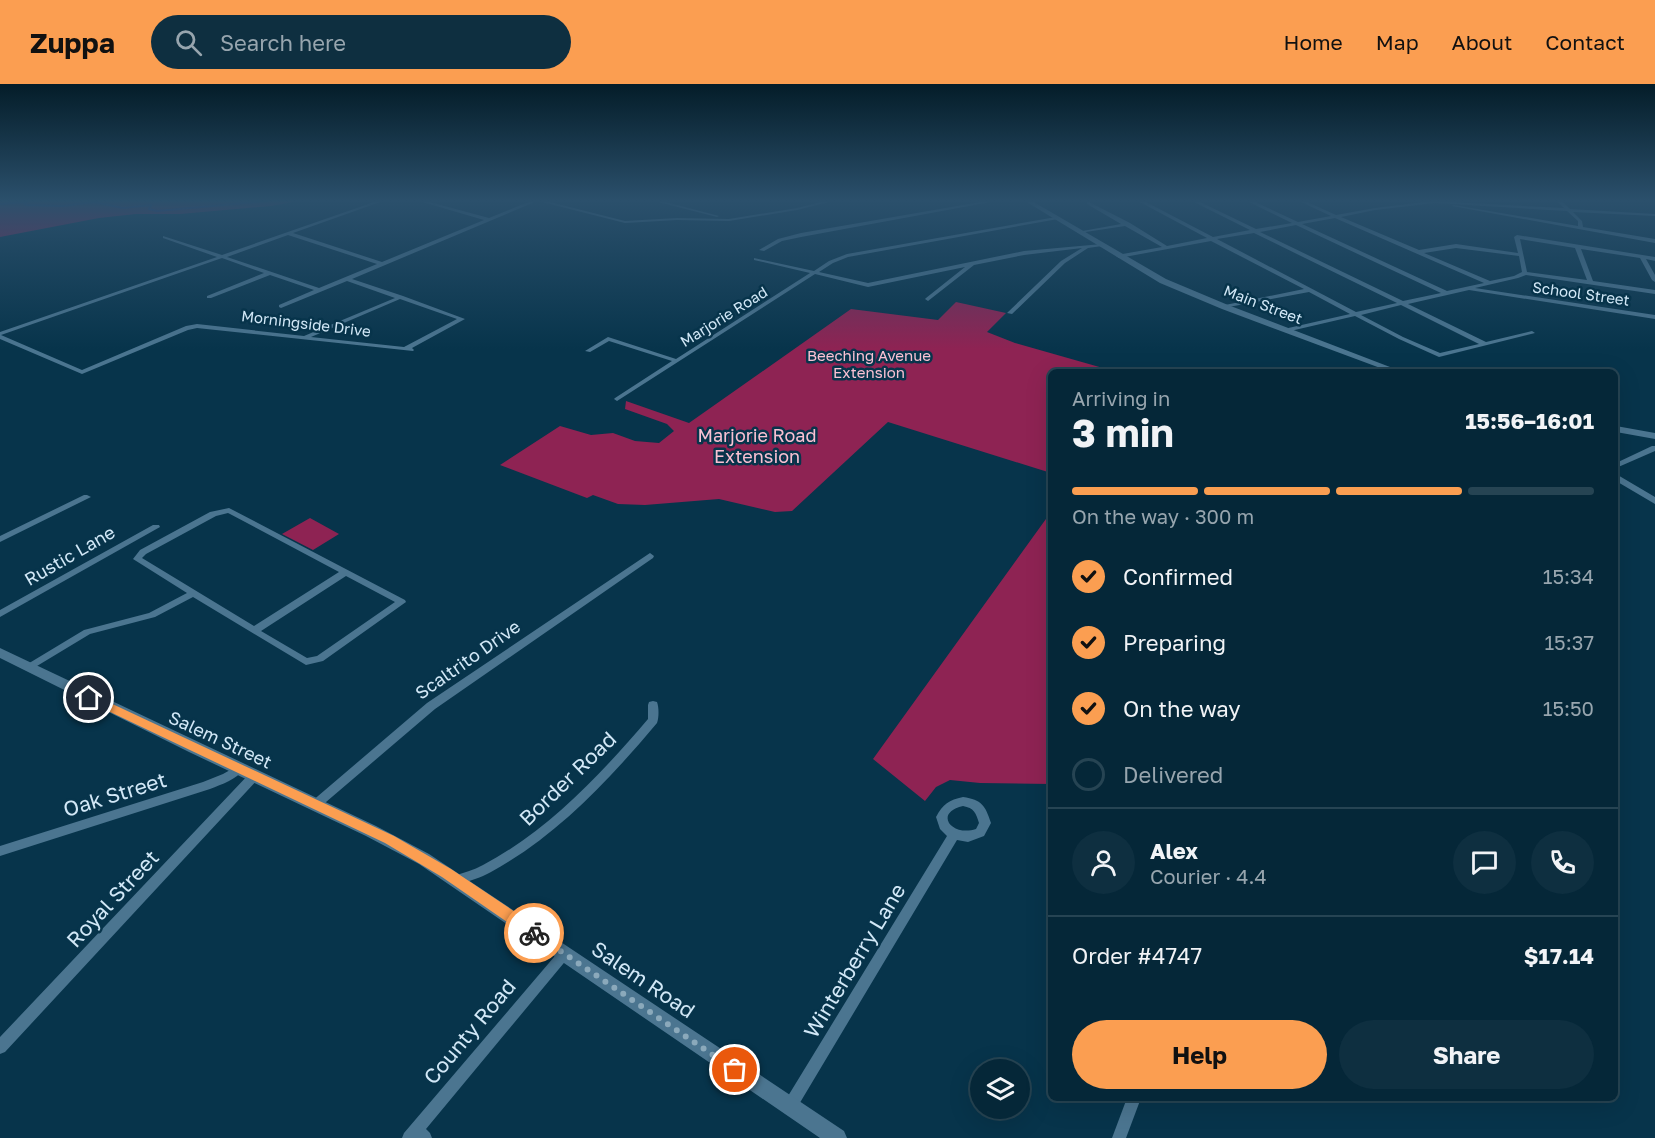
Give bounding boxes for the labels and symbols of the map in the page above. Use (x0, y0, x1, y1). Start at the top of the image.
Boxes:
street label: School Street (1531, 277, 1631, 309)
street label: Main Street (1221, 281, 1305, 327)
street label: Marjorie Road (677, 282, 770, 350)
street label: Morningside Drive (240, 306, 372, 340)
park label: Beeching Avenue Extension (807, 346, 931, 381)
park label: Marjorie Road Extension (697, 424, 817, 467)
street label: Rustic Lane (20, 520, 119, 590)
street label: Scaltrito Drive (411, 615, 524, 703)
pin (63, 672, 114, 723)
street label: Salem Street (165, 706, 276, 773)
street label: Border Road (513, 726, 621, 831)
street label: Oak Street (60, 766, 170, 822)
street label: Royal Street (61, 844, 164, 952)
street label: Winterberry Lane (798, 879, 910, 1042)
courier (504, 903, 564, 963)
street label: Salem Road (587, 935, 700, 1023)
street label: County Road (418, 973, 521, 1089)
pin (709, 1044, 760, 1095)

